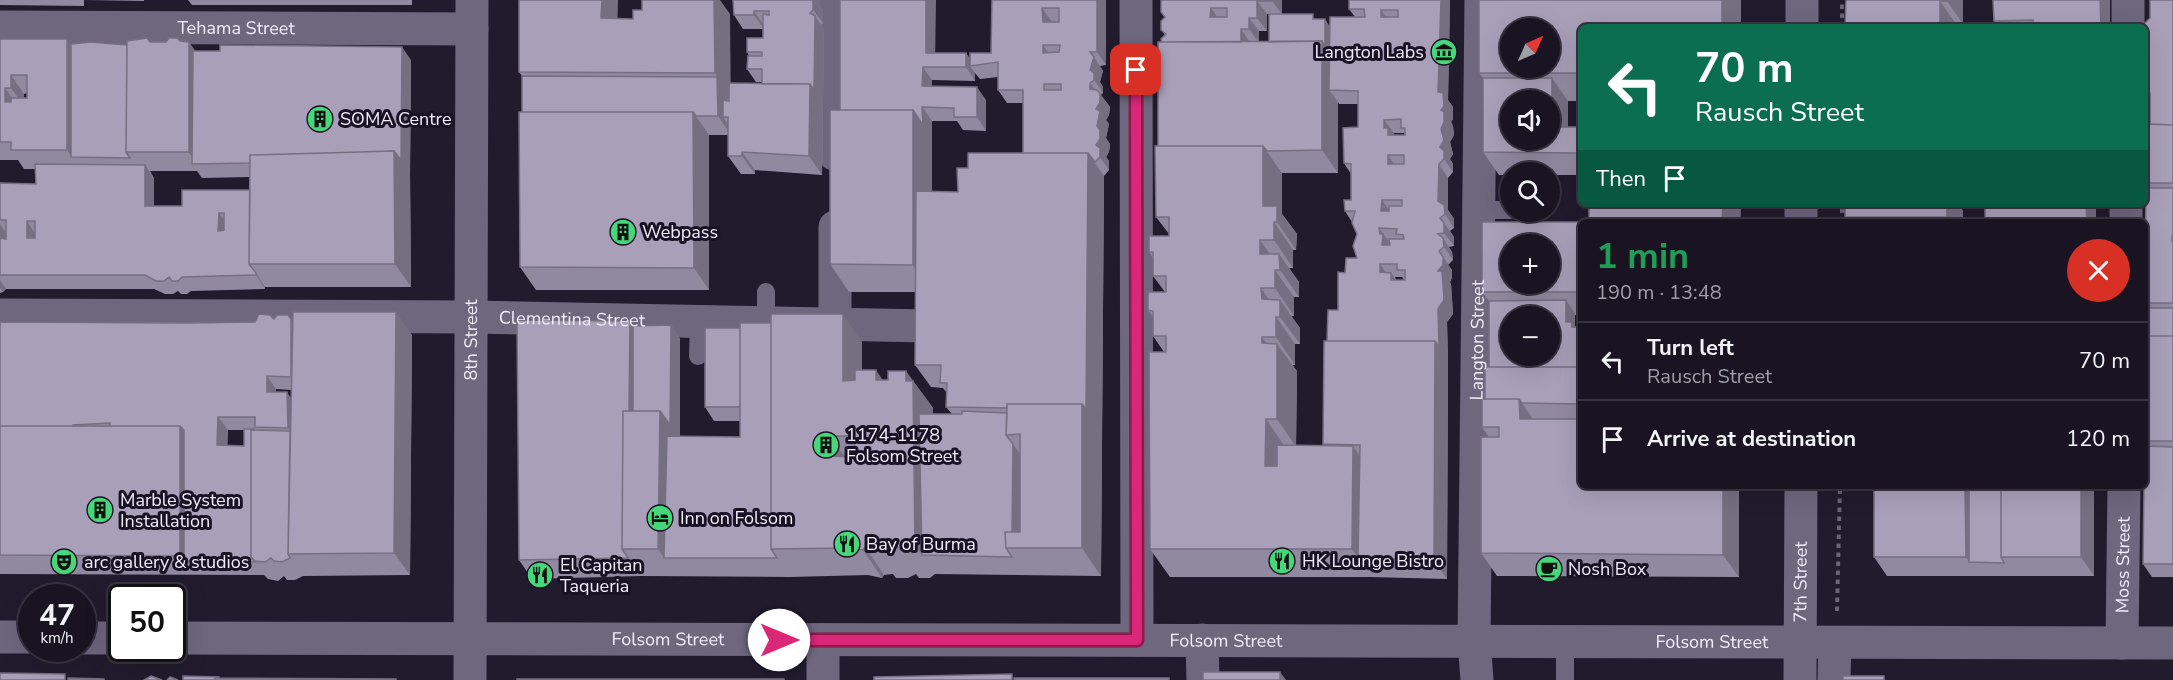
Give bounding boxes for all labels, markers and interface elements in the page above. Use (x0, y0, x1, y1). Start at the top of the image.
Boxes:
street label: Tehama Street (177, 16, 296, 40)
north arrow (1500, 18, 1560, 78)
map controls (1500, 18, 1560, 366)
museum icon: Langton Labs (1429, 37, 1459, 67)
place label: Langton Labs (1314, 40, 1424, 64)
text: 70 m (1695, 40, 1794, 97)
pin (1110, 44, 1161, 95)
icon: left (1596, 48, 1674, 126)
icon: arrive (1119, 53, 1152, 86)
button: sound (1500, 90, 1560, 150)
text: Rausch Street (1695, 94, 1864, 131)
building icon: SOMA Centre (305, 104, 335, 134)
place label: SOMA Centre (340, 107, 452, 131)
button: search (1500, 162, 1560, 222)
icon: arrive (1658, 162, 1691, 195)
text: Then (1596, 164, 1646, 194)
building icon: Webpass (608, 217, 638, 247)
place label: Webpass (642, 220, 718, 244)
text: 1 min (1596, 232, 1689, 281)
button: + (1500, 234, 1560, 294)
button: close (2067, 239, 2130, 302)
street label: Langton Street (1465, 279, 1490, 400)
text: 190 m · 13:48 (1596, 279, 1722, 306)
street label: 8th Street (459, 299, 483, 381)
street label: Clementina Street (499, 306, 646, 332)
button: − (1500, 306, 1560, 366)
text: Turn left (1647, 333, 1734, 363)
icon: left (1596, 345, 1629, 378)
text: 70 m (2079, 346, 2130, 376)
text: Rausch Street (1647, 363, 1772, 390)
place label: 1174‐1178 Folsom Street (846, 423, 959, 468)
icon: arrive (1596, 423, 1629, 456)
text: Arrive at destination (1647, 424, 1856, 454)
text: 120 m (2066, 424, 2130, 454)
building icon: 1174‐1178 Folsom Street (811, 430, 841, 460)
place label: Marble System Installation (120, 488, 241, 533)
building icon: Marble System Installation (85, 495, 115, 525)
hotel icon: Inn on Folsom (645, 503, 675, 533)
place label: Inn on Folsom (680, 506, 793, 530)
street label: Moss Street (2110, 516, 2136, 613)
restaurant icon: Bay of Burma (832, 529, 862, 559)
place label: Bay of Burma (866, 532, 976, 556)
street label: 7th Street (1788, 541, 1813, 623)
restaurant icon: HK Lounge Bistro (1267, 546, 1297, 576)
theatre icon: arc gallery & studios (49, 547, 79, 577)
place label: HK Lounge Bistro (1302, 549, 1444, 573)
place label: arc gallery & studios (84, 550, 249, 574)
place label: El Capitan Taqueria (560, 553, 643, 598)
cafe icon: Nosh Box (1534, 554, 1564, 584)
place label: Nosh Box (1568, 557, 1647, 581)
restaurant icon: El Capitan Taqueria (525, 560, 555, 590)
speed limit sign: 50 (108, 584, 186, 662)
text: 47 (39, 595, 75, 636)
position arrow (747, 608, 811, 672)
street label: Folsom Street (612, 627, 725, 651)
text: km/h (40, 628, 74, 648)
street label: Folsom Street (1170, 628, 1283, 653)
street label: Folsom Street (1656, 630, 1769, 654)

